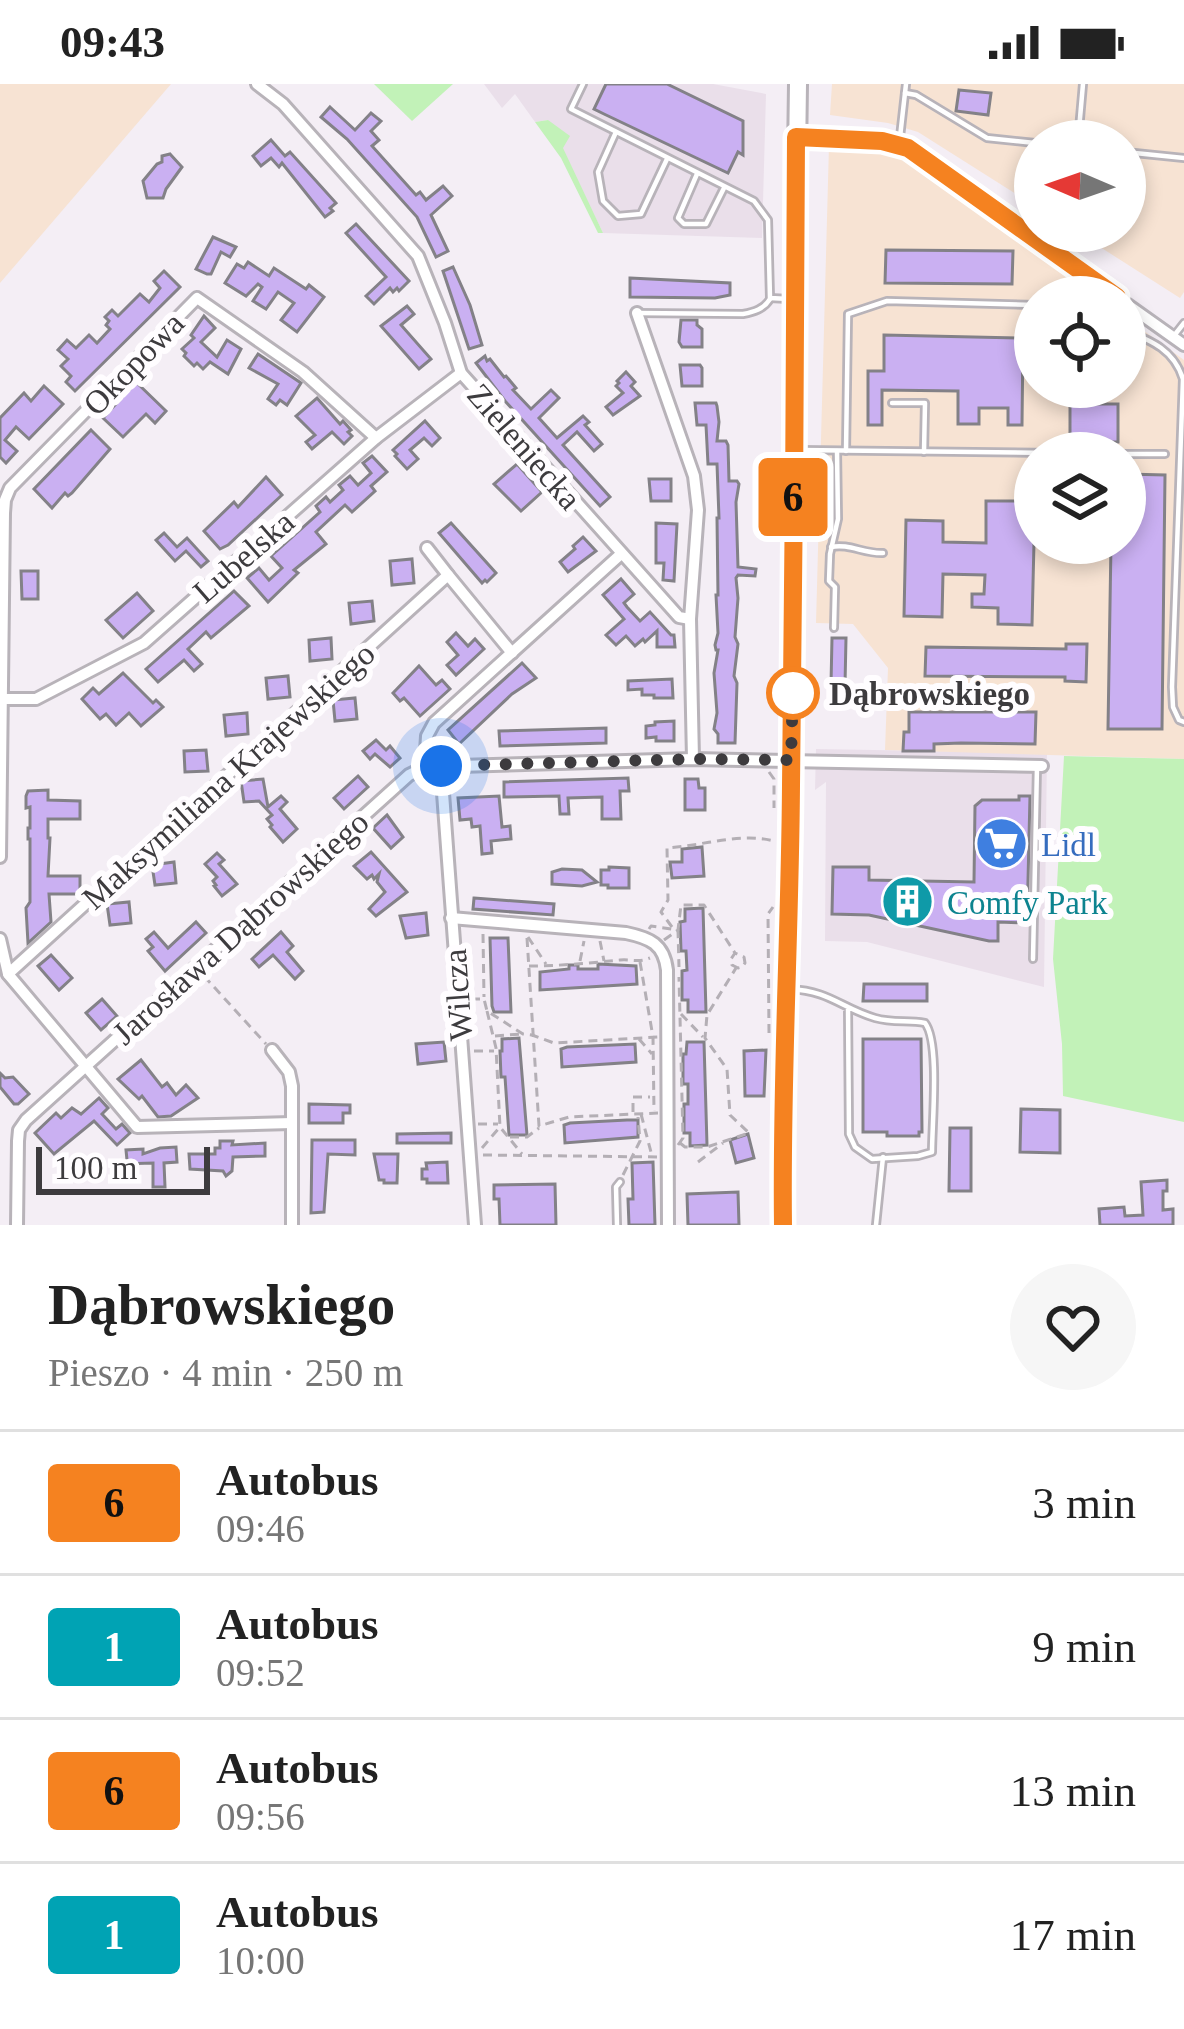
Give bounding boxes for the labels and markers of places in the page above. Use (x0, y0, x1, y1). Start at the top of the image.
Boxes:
marker: Dąbrowskiego (768, 668, 818, 718)
place label: Dąbrowskiego (829, 676, 1030, 712)
supermarket icon: Lidl (974, 816, 1030, 872)
place label: Lidl (1041, 827, 1096, 863)
building icon: Comfy Park (880, 874, 936, 930)
place label: Comfy Park (947, 885, 1108, 921)

